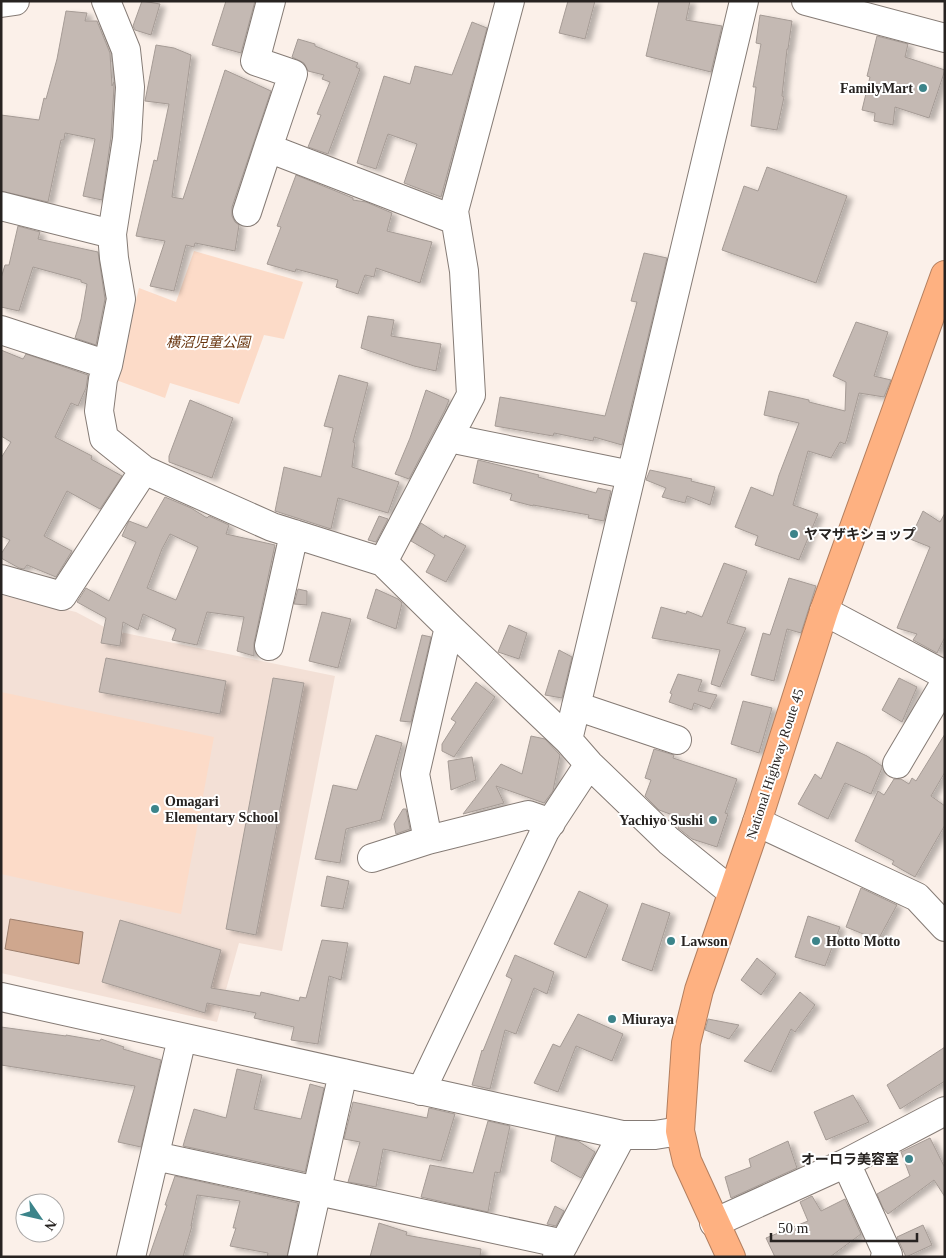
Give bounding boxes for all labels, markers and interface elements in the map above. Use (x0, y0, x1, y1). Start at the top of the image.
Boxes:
place label: FamilyMart (840, 81, 913, 96)
marker: FamilyMart (917, 82, 929, 94)
park label: 横沼児童公園 (166, 335, 252, 350)
place label: ヤマザキショップ (804, 527, 916, 542)
marker: ヤマザキショップ (788, 528, 800, 540)
street label: National Highway Route 45 (744, 687, 806, 841)
place label: Omagari Elementary School (165, 794, 278, 825)
marker: Omagari Elementary School (149, 803, 161, 815)
place label: Yachiyo Sushi (619, 813, 703, 828)
marker: Yachiyo Sushi (707, 814, 719, 826)
place label: Lawson (681, 934, 728, 949)
place label: Hotto Motto (826, 934, 900, 949)
marker: Lawson (665, 935, 677, 947)
marker: Hotto Motto (810, 935, 822, 947)
place label: Miuraya (622, 1012, 674, 1027)
marker: Miuraya (606, 1013, 618, 1025)
place label: オーロラ美容室 (801, 1152, 899, 1167)
marker: オーロラ美容室 (903, 1153, 915, 1165)
north arrow (15, 1193, 65, 1243)
scale bar (771, 1210, 917, 1242)
text: N (41, 1217, 59, 1233)
text: 50 m (778, 1220, 809, 1236)

